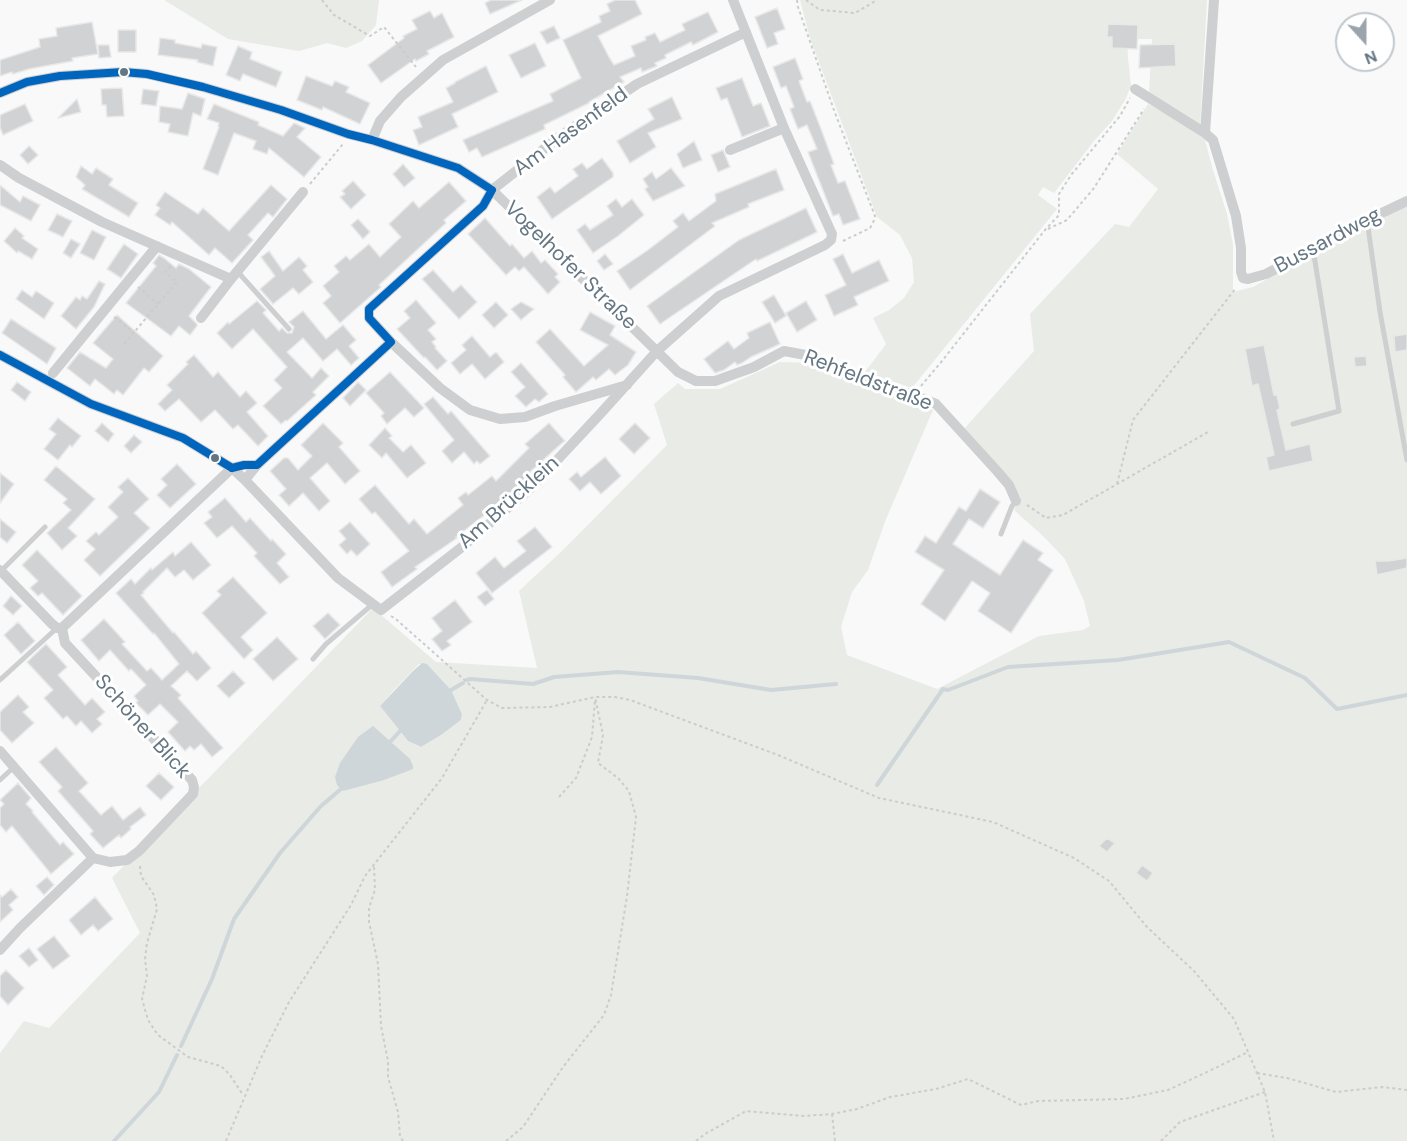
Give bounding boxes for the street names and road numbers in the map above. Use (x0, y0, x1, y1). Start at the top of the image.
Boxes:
street label: Am Hasenfeld (509, 82, 633, 182)
street label: Vogelhofer Straße (499, 196, 641, 336)
street label: Bussardweg (1270, 202, 1386, 280)
street label: Rehfeldstraße (800, 345, 936, 417)
street label: Am Brücklein (453, 451, 565, 555)
street label: Schöner Blick (89, 670, 195, 784)

